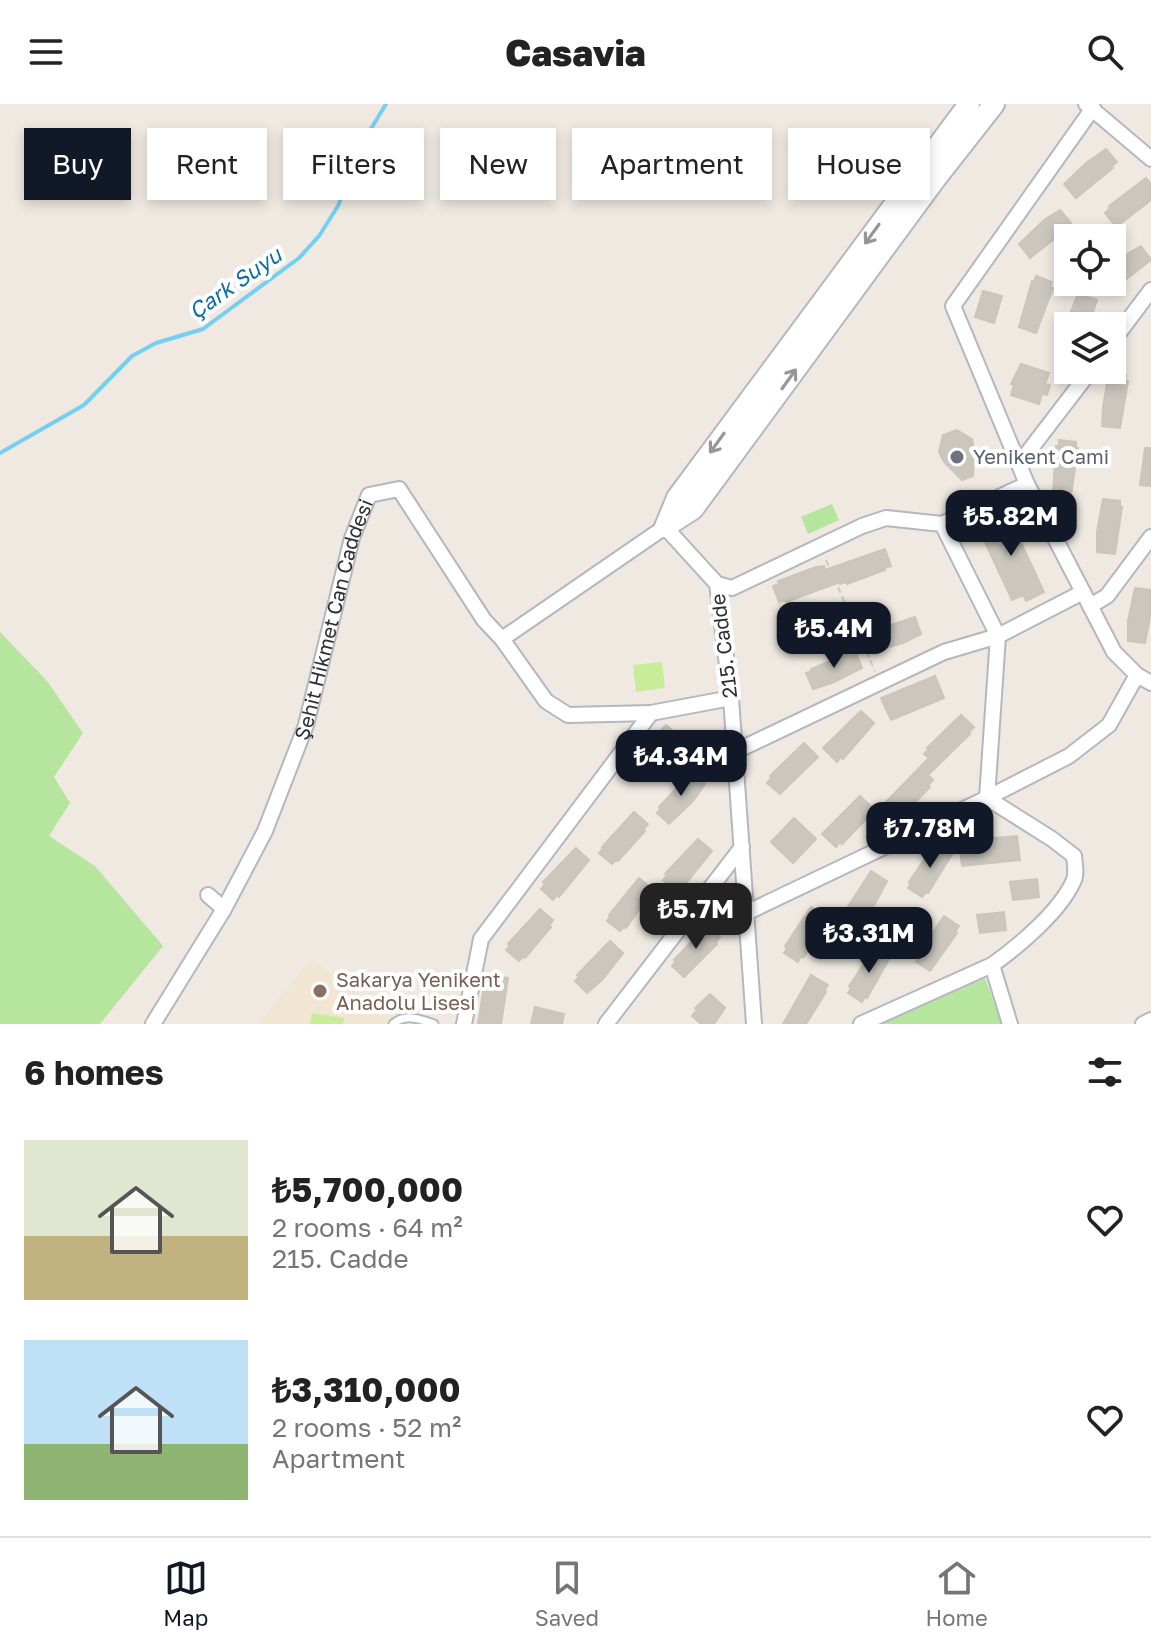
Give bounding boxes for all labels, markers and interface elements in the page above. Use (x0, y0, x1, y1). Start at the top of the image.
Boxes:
icon: menu (24, 30, 68, 74)
icon: search (1083, 30, 1127, 74)
text: Casavia (505, 31, 646, 74)
chip: Buy (24, 128, 131, 200)
chip: Rent (147, 128, 267, 200)
chip: Filters (283, 128, 424, 200)
chip: New (440, 128, 556, 200)
chip: Apartment (572, 128, 772, 200)
chip: House (788, 128, 930, 200)
one-way arrow (863, 222, 880, 244)
map controls (1054, 224, 1126, 384)
button: locate (1054, 224, 1126, 296)
water label: Çark Suyu (183, 240, 288, 324)
button: layers (1054, 312, 1126, 384)
one-way arrow (780, 369, 797, 390)
one-way arrow (709, 432, 726, 453)
place label: Yenikent Cami (973, 444, 1109, 468)
marker: Yenikent Cami (948, 448, 966, 466)
pin: ₺5.82M (946, 490, 1076, 558)
street label: Şehit Hikmet Can Caddesi (288, 495, 377, 743)
text: ₺5.82M (964, 500, 1058, 531)
street label: 215. Cadde (705, 593, 741, 700)
pin: ₺5.4M (778, 602, 890, 670)
text: ₺5.4M (795, 612, 873, 643)
pin: ₺4.34M (616, 730, 746, 798)
text: ₺4.34M (634, 740, 728, 771)
pin: ₺7.78M (865, 802, 995, 870)
text: ₺7.78M (884, 812, 976, 843)
pin: ₺5.7M (640, 883, 752, 951)
text: ₺5.7M (658, 893, 734, 924)
pin: ₺3.31M (804, 907, 934, 975)
text: ₺3.31M (823, 917, 915, 948)
place label: Sakarya Yenikent Anadolu Lisesi (336, 967, 501, 1014)
marker: Sakarya Yenikent Anadolu Lisesi (311, 982, 329, 1000)
icon: filters (1083, 1050, 1127, 1094)
text: 6 homes (24, 1052, 164, 1092)
text: ₺5,700,000 (272, 1169, 463, 1209)
icon: home (88, 1172, 184, 1268)
icon: heart (1083, 1198, 1127, 1242)
text: 2 rooms · 64 m² (272, 1212, 463, 1243)
text: 215. Cadde (272, 1243, 409, 1274)
text: ₺3,310,000 (272, 1369, 461, 1409)
icon: home (88, 1372, 184, 1468)
icon: heart (1083, 1398, 1127, 1442)
text: 2 rooms · 52 m² (272, 1412, 461, 1443)
text: Apartment (272, 1443, 405, 1474)
tab: Map (163, 1556, 208, 1631)
tab: Saved (535, 1556, 599, 1631)
tab: Home (926, 1556, 988, 1631)

